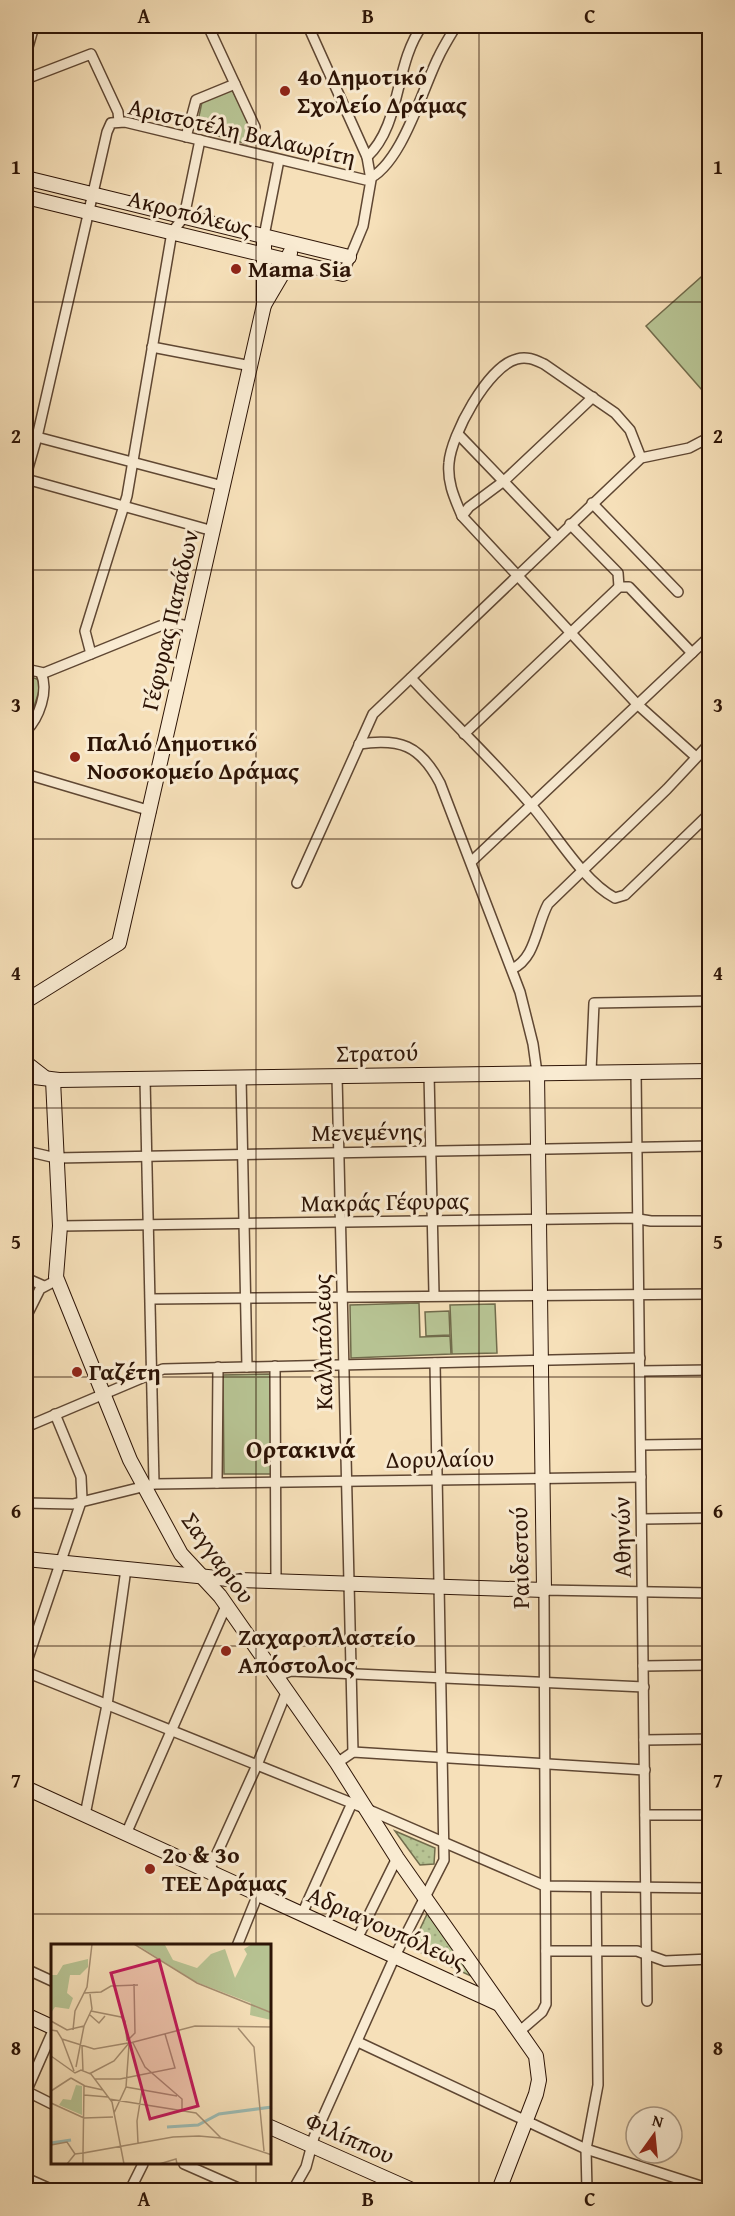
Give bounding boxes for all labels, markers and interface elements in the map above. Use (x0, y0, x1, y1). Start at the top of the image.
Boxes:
text: A (138, 1, 151, 30)
text: B (362, 1, 374, 30)
text: C (584, 1, 596, 30)
place label: 4ο Δημοτικό Σχολείο Δράμας (297, 59, 468, 122)
marker: 4ο Δημοτικό Σχολείο Δράμας (278, 84, 292, 98)
street label: Αριστοτέλη Βαλαωρίτη (125, 88, 359, 175)
text: 1 (11, 152, 21, 181)
text: 1 (713, 152, 723, 181)
street label: Ακροπόλεως (124, 180, 256, 245)
place label: Mama Sia (248, 251, 352, 286)
marker: Mama Sia (229, 262, 243, 276)
text: 2 (11, 421, 21, 450)
text: 2 (713, 421, 723, 450)
street label: Γέφυρας Παπάδων (132, 526, 207, 714)
text: 3 (11, 690, 21, 719)
text: 3 (713, 690, 723, 719)
place label: Παλιό Δημοτικό Νοσοκομείο Δράμας (87, 725, 300, 788)
marker: Παλιό Δημοτικό Νοσοκομείο Δράμας (68, 750, 82, 764)
text: 4 (11, 958, 21, 987)
text: 4 (713, 958, 723, 987)
street label: Στρατού (336, 1034, 418, 1071)
street label: Μενεμένης (311, 1113, 423, 1150)
street label: Μακράς Γέφυρας (300, 1183, 470, 1220)
text: 5 (11, 1227, 21, 1256)
text: 5 (713, 1227, 723, 1256)
street label: Καλλιπόλεως (304, 1274, 341, 1410)
place label: Γαζέτη (89, 1354, 161, 1389)
marker: Γαζέτη (70, 1365, 84, 1379)
district label: Ορτακινά (246, 1429, 356, 1468)
street label: Δορυλαίου (386, 1440, 494, 1477)
text: 6 (11, 1496, 21, 1525)
street label: Αθηνών (603, 1496, 640, 1578)
text: 6 (713, 1496, 723, 1525)
street label: Σαγγαρίου (173, 1505, 264, 1611)
street label: Ραιδεστού (501, 1507, 538, 1609)
place label: Ζαχαροπλαστείο Απόστολος (238, 1619, 416, 1682)
marker: Ζαχαροπλαστείο Απόστολος (219, 1644, 233, 1658)
text: 7 (11, 1765, 21, 1794)
text: 7 (713, 1765, 723, 1794)
place label: 2ο & 3ο ΤΕΕ Δράμας (162, 1837, 288, 1900)
marker: 2ο & 3ο ΤΕΕ Δράμας (143, 1862, 157, 1876)
street label: Αδριανουπόλεως (302, 1877, 473, 1978)
inset map (51, 1944, 272, 2165)
text: 8 (11, 2033, 21, 2062)
text: 8 (713, 2033, 723, 2062)
street label: Φιλίππου (300, 2102, 400, 2173)
north arrow (624, 2105, 684, 2165)
text: N (650, 2108, 666, 2134)
text: A (138, 2184, 151, 2213)
text: B (362, 2184, 374, 2213)
text: C (584, 2184, 596, 2213)

